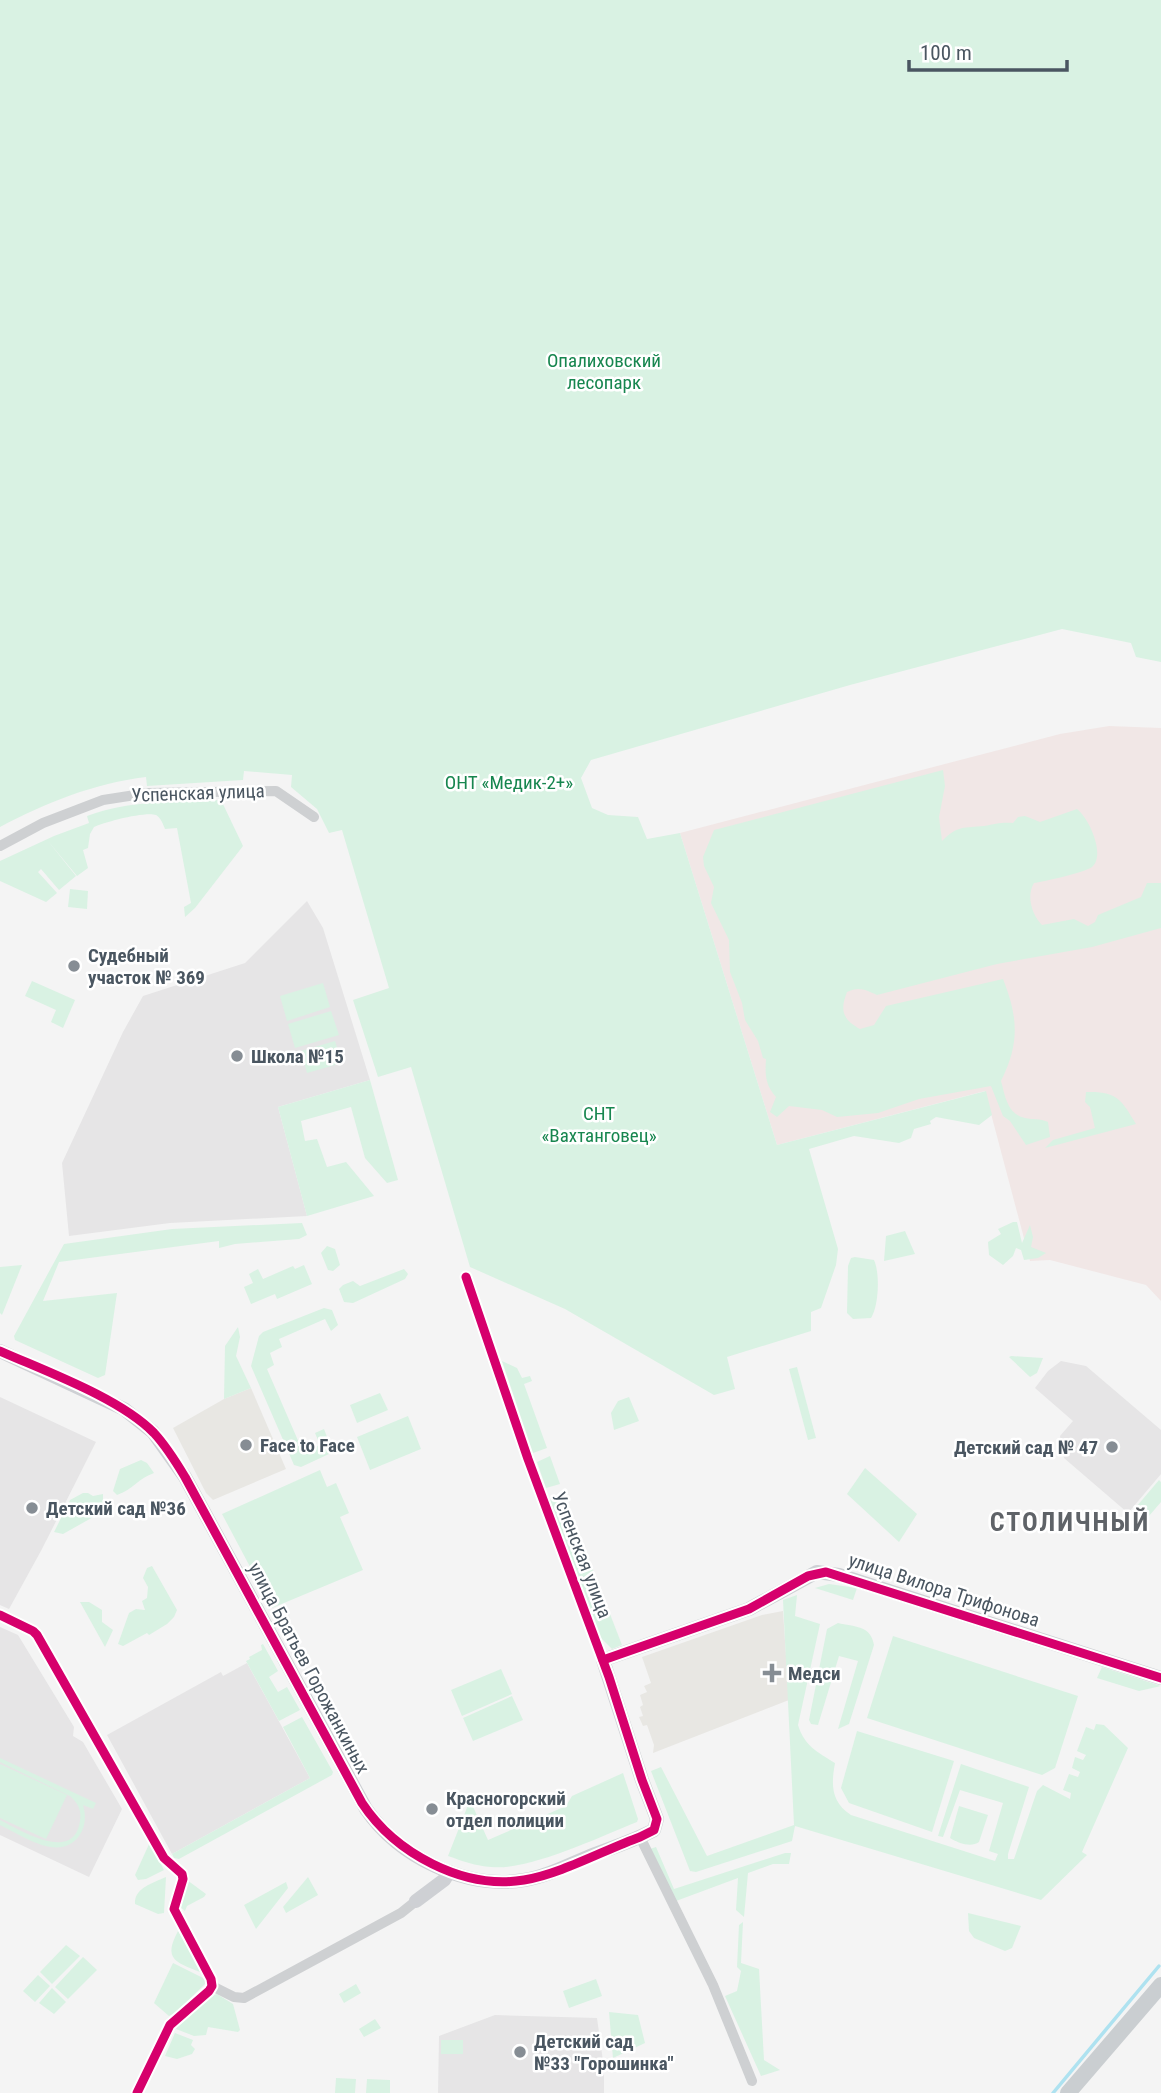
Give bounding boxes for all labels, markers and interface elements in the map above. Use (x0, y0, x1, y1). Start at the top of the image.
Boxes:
scale bar (909, 28, 1066, 72)
text: 100 m (920, 41, 972, 65)
park label: Опалиховский лесопарк (547, 349, 661, 394)
park label: ОНТ «Медик-2+» (445, 771, 573, 794)
street label: Успенская улица (131, 779, 265, 807)
place label: Судебный участок № 369 (88, 944, 205, 989)
marker: Судебный участок № 369 (66, 958, 82, 974)
place label: Школа №15 (251, 1045, 344, 1068)
marker: Школа №15 (229, 1048, 245, 1064)
park label: СНТ «Вахтанговец» (541, 1102, 657, 1147)
place label: Face to Face (260, 1434, 355, 1457)
place label: Детский сад № 47 (954, 1436, 1098, 1459)
marker: Face to Face (238, 1437, 254, 1453)
marker: Детский сад № 47 (1104, 1439, 1120, 1455)
street label: Успенская улица (547, 1489, 617, 1621)
place label: Детский сад №36 (46, 1497, 186, 1520)
marker: Детский сад №36 (24, 1500, 40, 1516)
district label: СТОЛИЧНЫЙ (990, 1507, 1150, 1537)
street label: улица Вилора Трифонова (846, 1548, 1042, 1632)
street label: улица Братьев Горожанкиных (243, 1558, 375, 1778)
place label: Медси (788, 1662, 840, 1685)
marker: Медси (762, 1663, 782, 1683)
place label: Красногорский отдел полиции (446, 1787, 566, 1832)
marker: Красногорский отдел полиции (424, 1801, 440, 1817)
place label: Детский сад №33 "Горошинка" (534, 2030, 674, 2075)
marker: Детский сад №33 "Горошинка" (512, 2044, 528, 2060)

